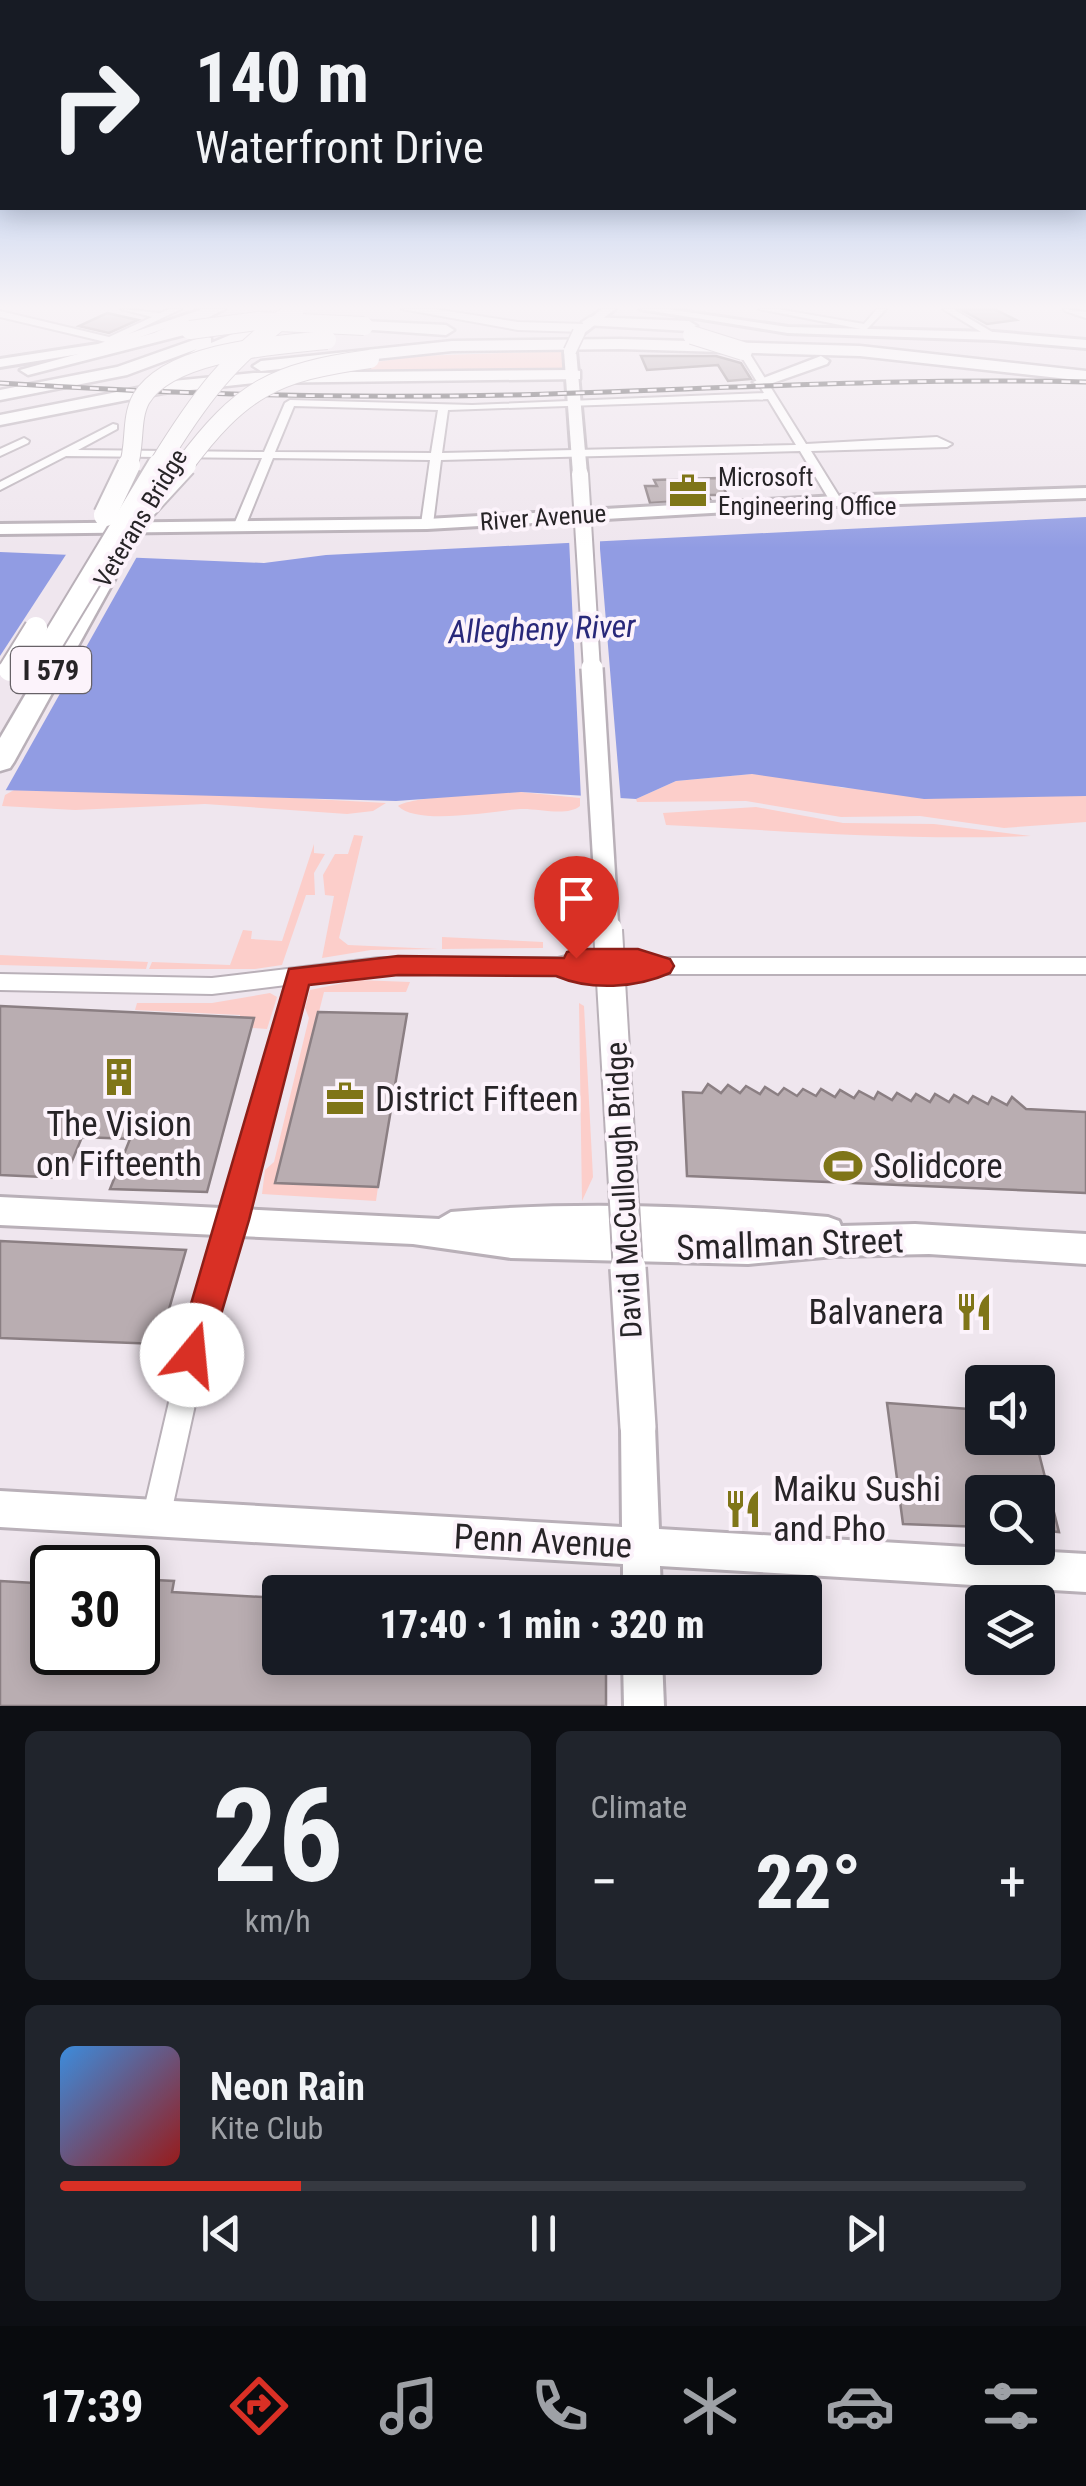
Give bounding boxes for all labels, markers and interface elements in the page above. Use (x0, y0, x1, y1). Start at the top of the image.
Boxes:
text: 140 m (195, 37, 369, 119)
icon: right (30, 40, 160, 170)
text: Waterfront Drive (195, 121, 484, 174)
street label: Veterans Bridge (88, 444, 193, 593)
place label: Microsoft Engineering Office (718, 463, 897, 521)
office icon: Microsoft Engineering Office (667, 470, 709, 512)
street label: River Avenue (479, 499, 607, 536)
water label: Allegheny River (446, 607, 638, 651)
road number: I 579 (11, 647, 91, 693)
pin (534, 856, 619, 959)
icon: arrive (549, 871, 604, 926)
street label: David McCullough Bridge (598, 1041, 649, 1339)
building icon: The Vision on Fifteenth (98, 1056, 140, 1098)
office icon: District Fifteen (324, 1078, 366, 1120)
place label: District Fifteen (375, 1079, 579, 1120)
place label: The Vision on Fifteenth (36, 1104, 202, 1185)
sports icon: Solidcore (822, 1145, 864, 1187)
place label: Solidcore (873, 1146, 1003, 1187)
street label: Smallman Street (676, 1220, 904, 1269)
restaurant icon: Balvanera (953, 1291, 995, 1333)
place label: Balvanera (809, 1292, 944, 1333)
position arrow (140, 1303, 244, 1407)
map controls (965, 1365, 1055, 1675)
button: sound (965, 1365, 1055, 1455)
place label: Maiku Sushi and Pho (773, 1469, 941, 1550)
button: search (965, 1475, 1055, 1565)
restaurant icon: Maiku Sushi and Pho (722, 1488, 764, 1530)
street label: Penn Avenue (453, 1516, 633, 1567)
speed limit sign: 30 (30, 1545, 160, 1675)
button: layers (965, 1585, 1055, 1675)
text: 17:40 · 1 min · 320 m (380, 1603, 704, 1647)
text: 26 (212, 1760, 343, 1913)
text: Climate (591, 1788, 687, 1826)
text: 22° (755, 1838, 861, 1926)
text: − (591, 1850, 618, 1914)
text: + (999, 1850, 1026, 1914)
text: km/h (245, 1902, 311, 1940)
text: Neon Rain (210, 2065, 365, 2109)
text: Kite Club (210, 2109, 323, 2147)
icon: previous (194, 2206, 249, 2261)
icon: pause (516, 2206, 571, 2261)
icon: next (838, 2206, 893, 2261)
icon: directions (224, 2371, 294, 2441)
icon: music (374, 2371, 444, 2441)
icon: phone (525, 2371, 595, 2441)
icon: climate (675, 2371, 745, 2441)
icon: car (825, 2371, 895, 2441)
icon: filters (976, 2371, 1046, 2441)
text: 17:39 (40, 2380, 143, 2433)

